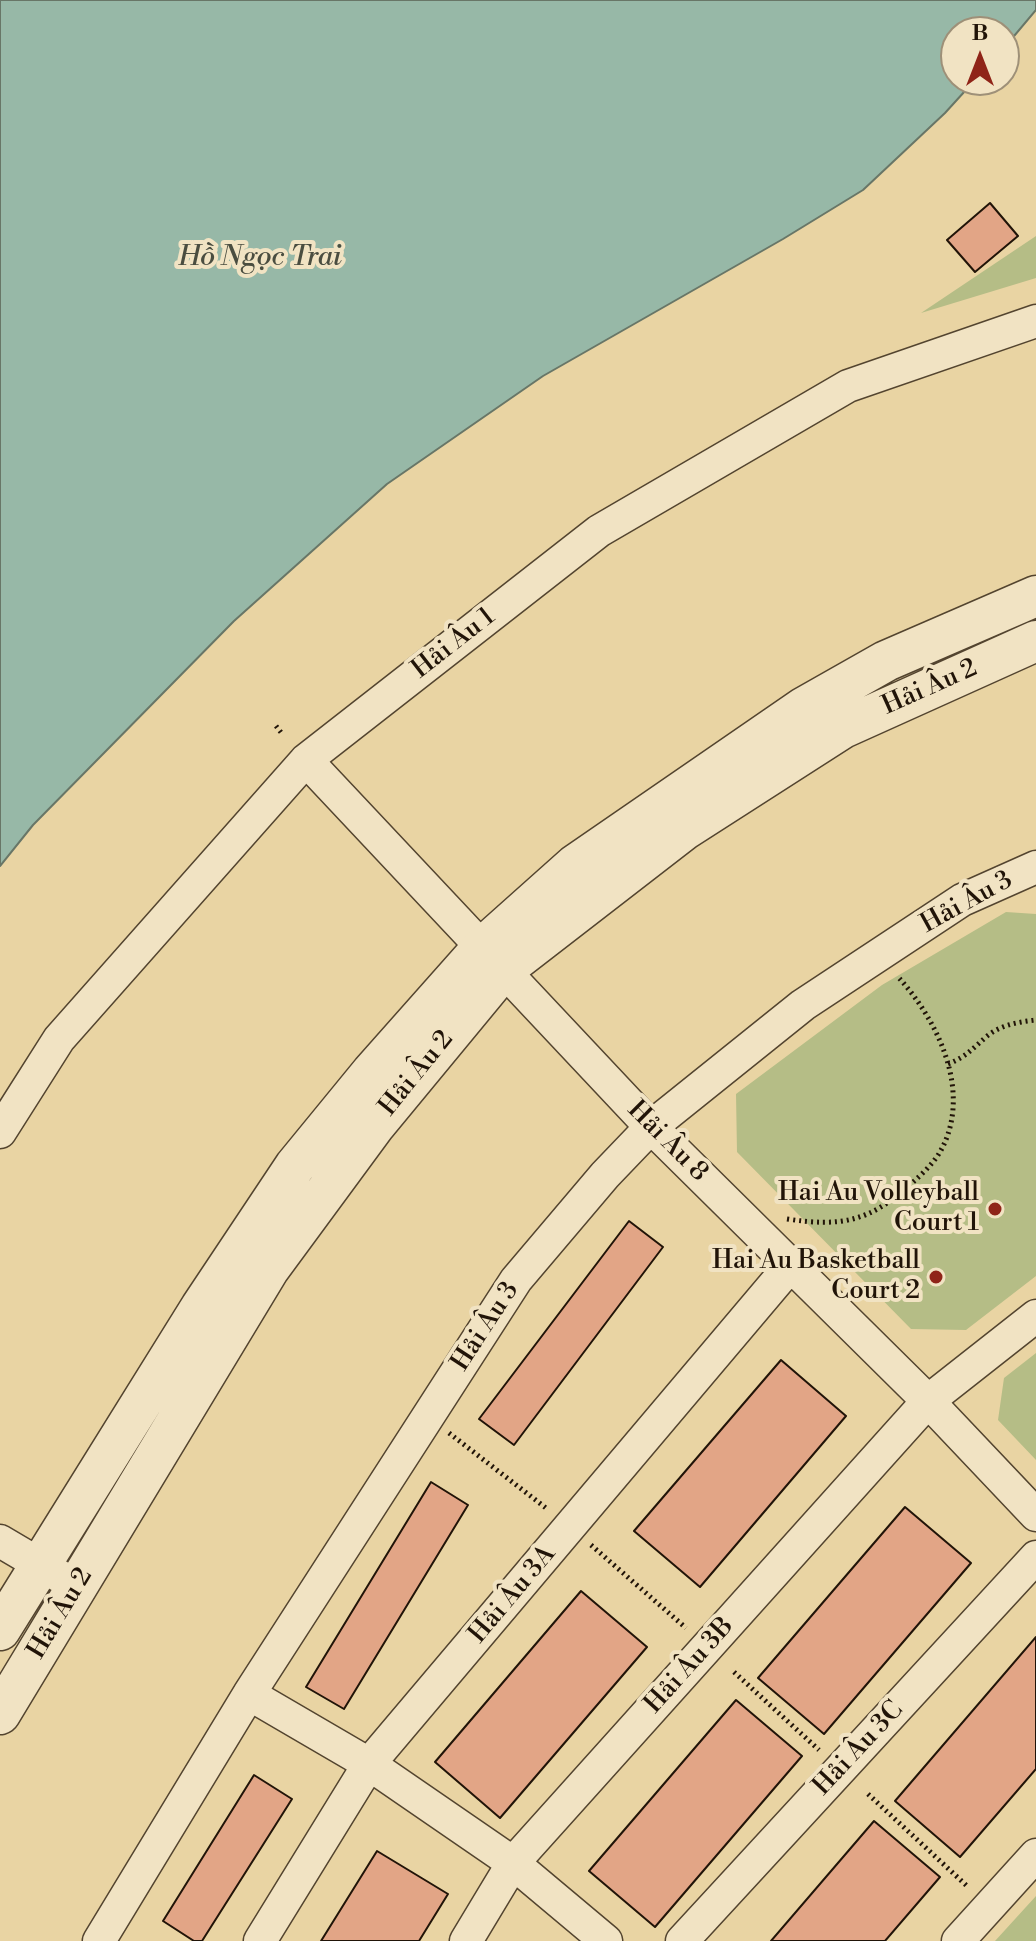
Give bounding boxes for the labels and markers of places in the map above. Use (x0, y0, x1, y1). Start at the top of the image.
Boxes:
place label: Hai Au Volleyball Court 1 (778, 1178, 979, 1240)
marker: Hai Au Volleyball Court 1 (986, 1200, 1004, 1218)
place label: Hai Au Basketball Court 2 (712, 1246, 920, 1308)
marker: Hai Au Basketball Court 2 (927, 1268, 945, 1286)

